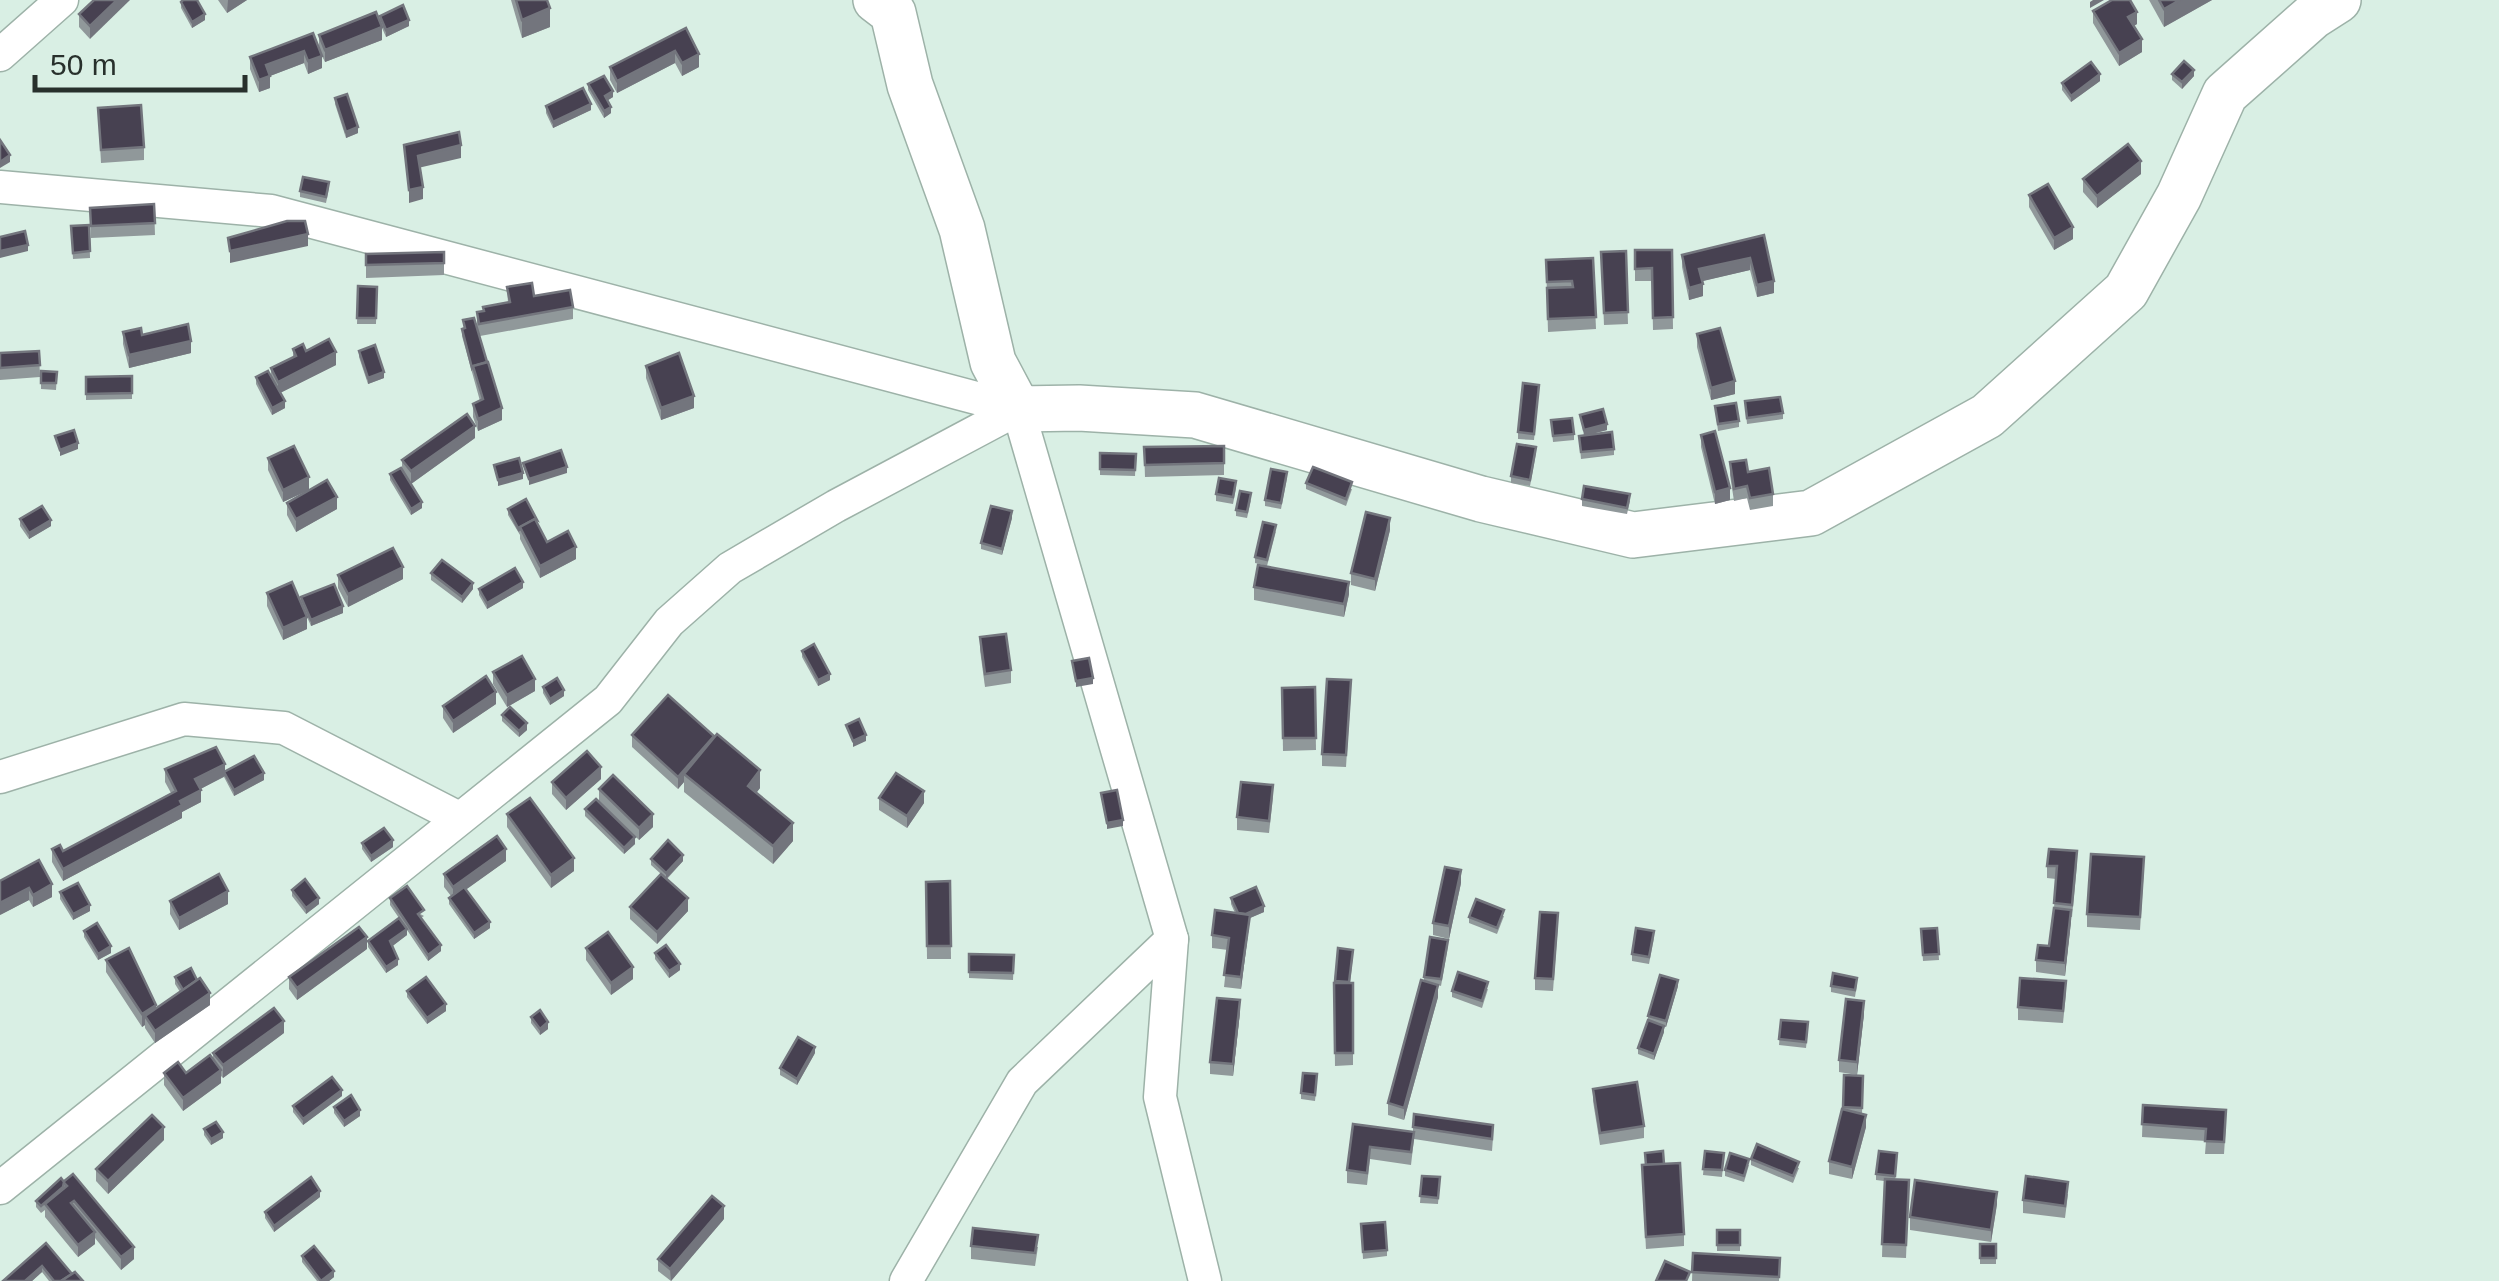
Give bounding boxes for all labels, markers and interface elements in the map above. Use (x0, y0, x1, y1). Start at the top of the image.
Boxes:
scale bar (35, 30, 245, 92)
text: 50 m (50, 48, 117, 81)

